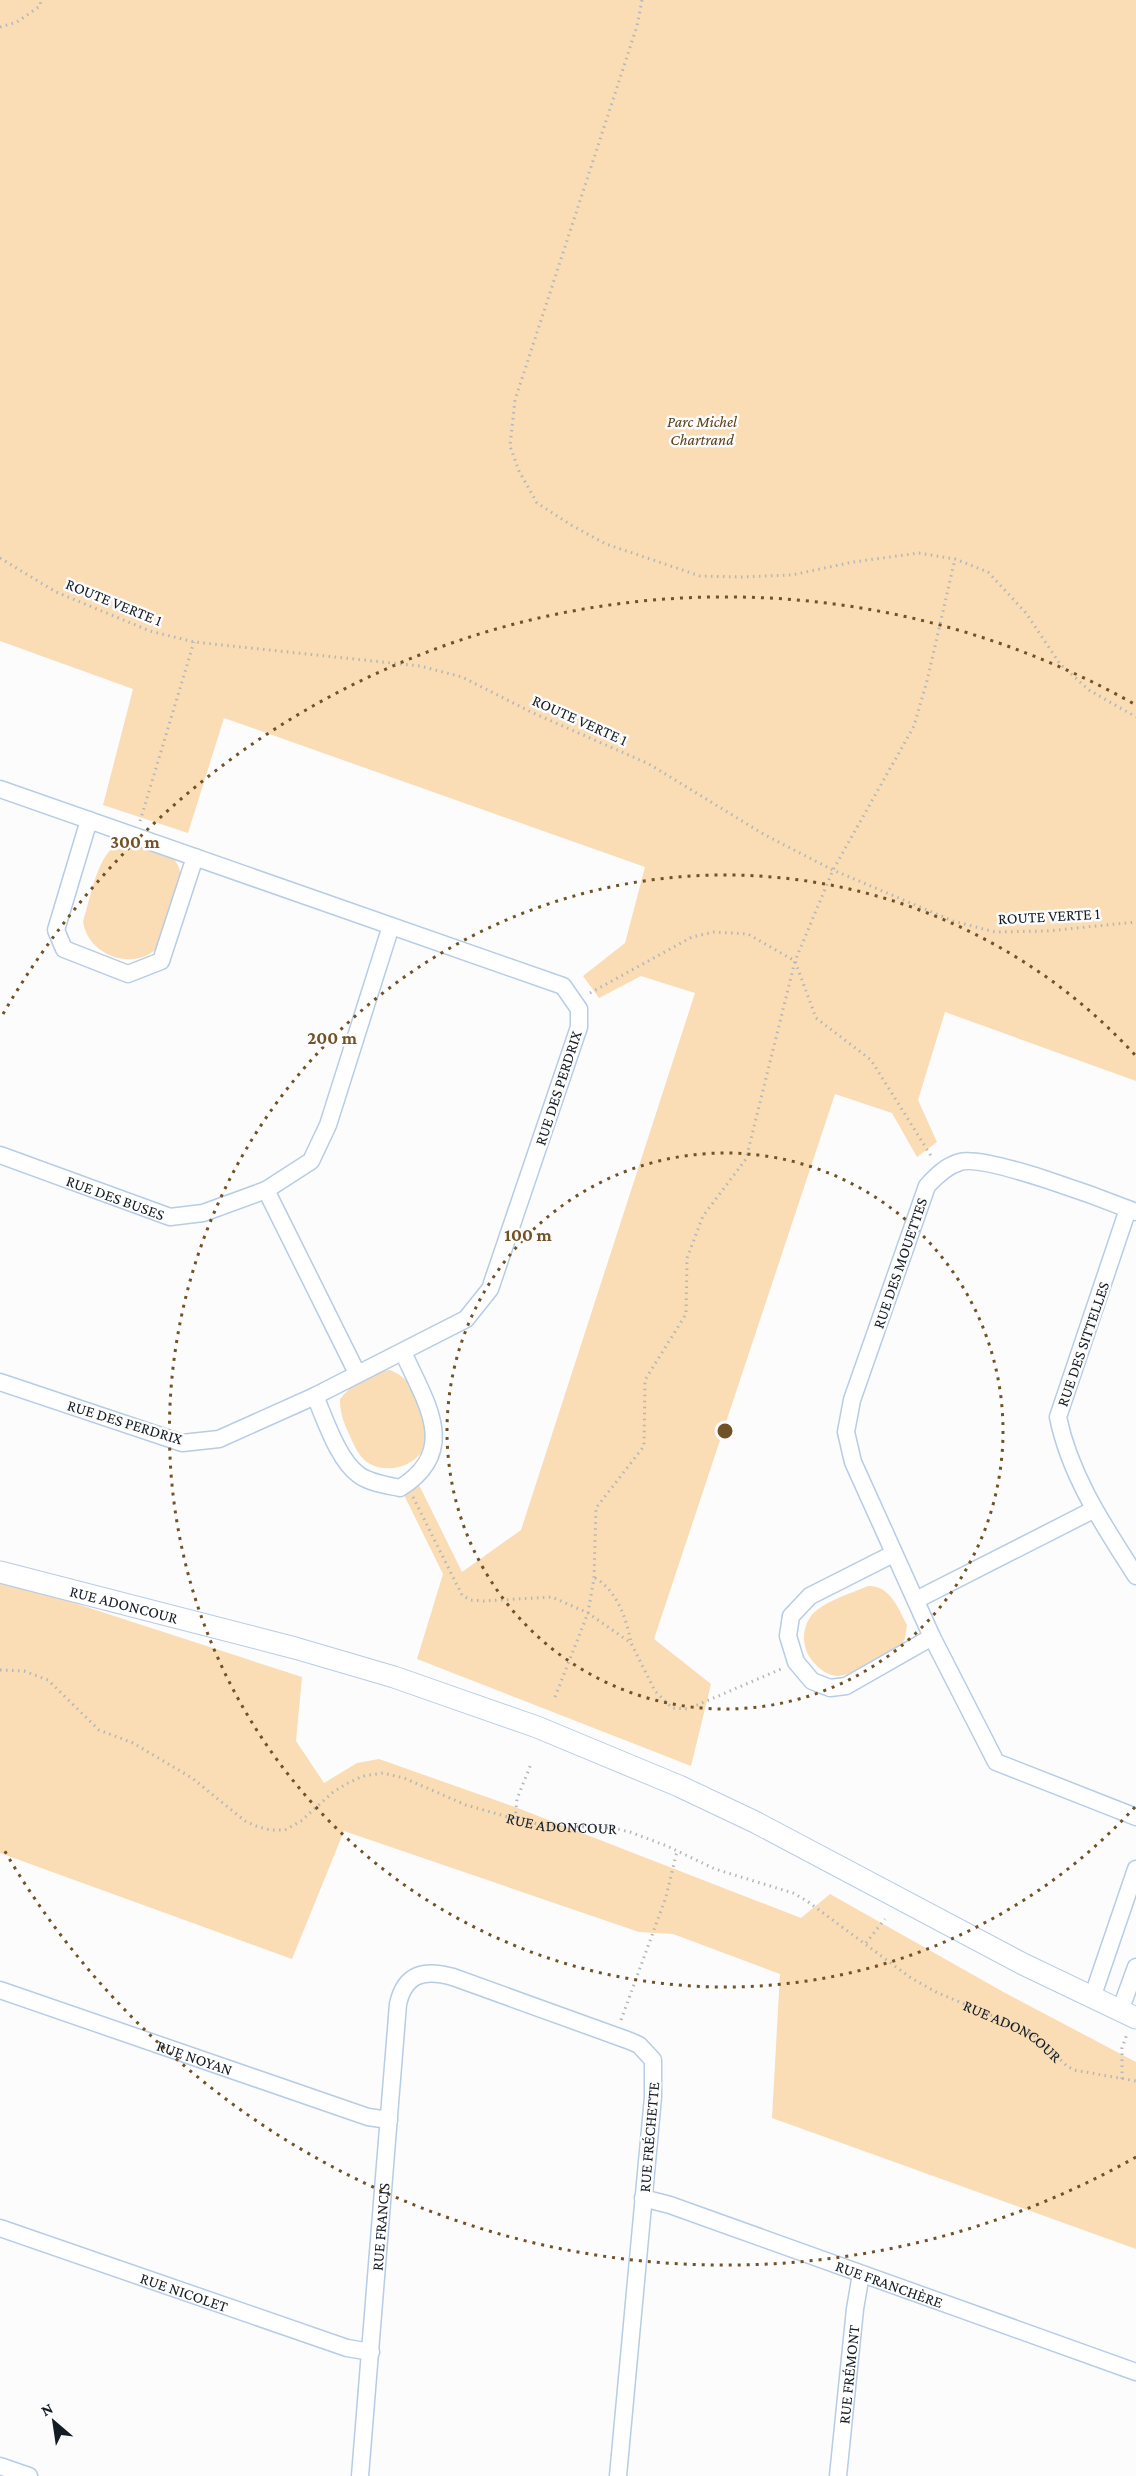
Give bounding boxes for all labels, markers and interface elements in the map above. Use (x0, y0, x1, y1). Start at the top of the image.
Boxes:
park label: Parc Michel Chartrand (667, 413, 738, 448)
street label: ROUTE VERTE 1 (63, 575, 165, 629)
street label: ROUTE VERTE 1 (530, 691, 630, 749)
text: 300 m (110, 832, 160, 852)
street label: ROUTE VERTE 1 (998, 905, 1100, 927)
text: 200 m (307, 1028, 358, 1048)
street label: RUE DES PERDRIX (531, 1028, 585, 1147)
street label: RUE DES BUSES (64, 1171, 167, 1223)
street label: RUE DES MOUETTES (870, 1195, 930, 1331)
text: 100 m (504, 1225, 552, 1245)
street label: RUE DES SITTELLES (1054, 1279, 1112, 1409)
street label: RUE DES PERDRIX (65, 1396, 186, 1448)
centre of rings (715, 1421, 735, 1441)
street label: RUE ADONCOUR (68, 1582, 180, 1626)
street label: RUE ADONCOUR (505, 1809, 617, 1837)
street label: RUE ADONCOUR (961, 1996, 1065, 2065)
street label: RUE NOYAN (155, 2036, 235, 2078)
street label: RUE FRÉCHETTE (636, 2081, 662, 2193)
street label: RUE FRANCIS (368, 2182, 392, 2272)
street label: RUE FRANCHÈRE (833, 2257, 946, 2311)
street label: RUE NICOLET (138, 2269, 231, 2315)
street label: RUE FRÉMONT (835, 2324, 862, 2425)
north arrow (24, 2392, 84, 2452)
text: N (38, 2399, 56, 2419)

